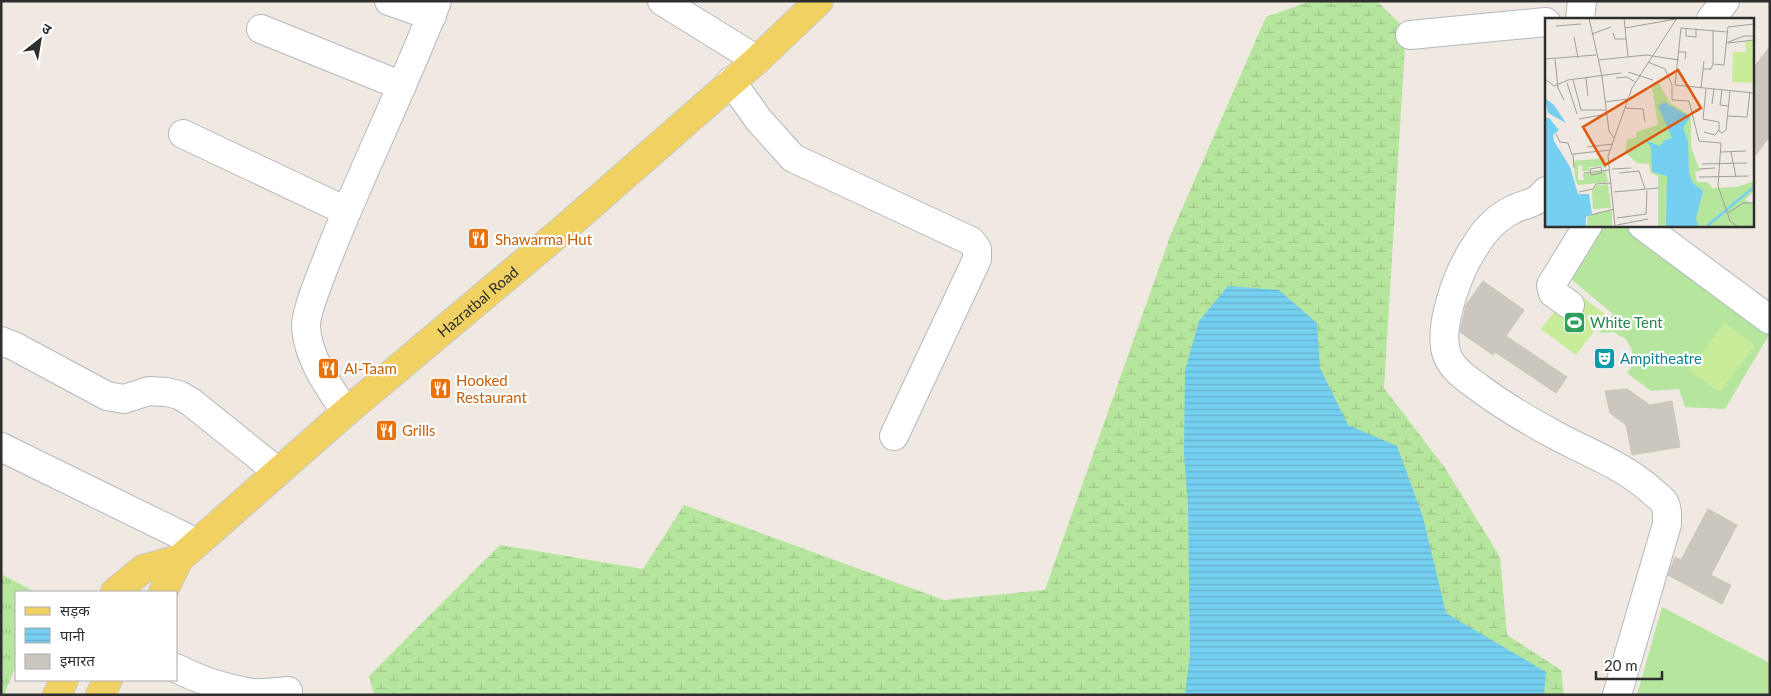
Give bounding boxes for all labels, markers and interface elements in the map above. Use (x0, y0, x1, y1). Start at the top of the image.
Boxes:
north arrow (15, 15, 65, 65)
inset map (1545, 18, 1754, 226)
text: उ (39, 19, 56, 38)
restaurant icon: Shawarma Hut (467, 227, 491, 251)
place label: Shawarma Hut (495, 230, 593, 248)
street label: Hazratbal Road (433, 262, 522, 341)
sports icon: White Tent (1562, 310, 1586, 334)
place label: White Tent (1590, 313, 1663, 331)
theatre icon: Ampitheatre (1592, 346, 1616, 370)
place label: Ampitheatre (1620, 349, 1702, 367)
restaurant icon: Al-Taam (316, 356, 340, 380)
place label: Al-Taam (344, 359, 397, 377)
place label: Hooked Restaurant (456, 371, 528, 406)
restaurant icon: Hooked Restaurant (428, 377, 452, 401)
restaurant icon: Grills (374, 418, 398, 442)
place label: Grills (402, 421, 435, 439)
legend (15, 591, 178, 681)
text: सड़क (60, 601, 90, 619)
text: पानी (60, 626, 86, 644)
scale bar (1596, 648, 1662, 680)
text: इमारत (60, 651, 95, 669)
text: 20 m (1604, 656, 1638, 674)

